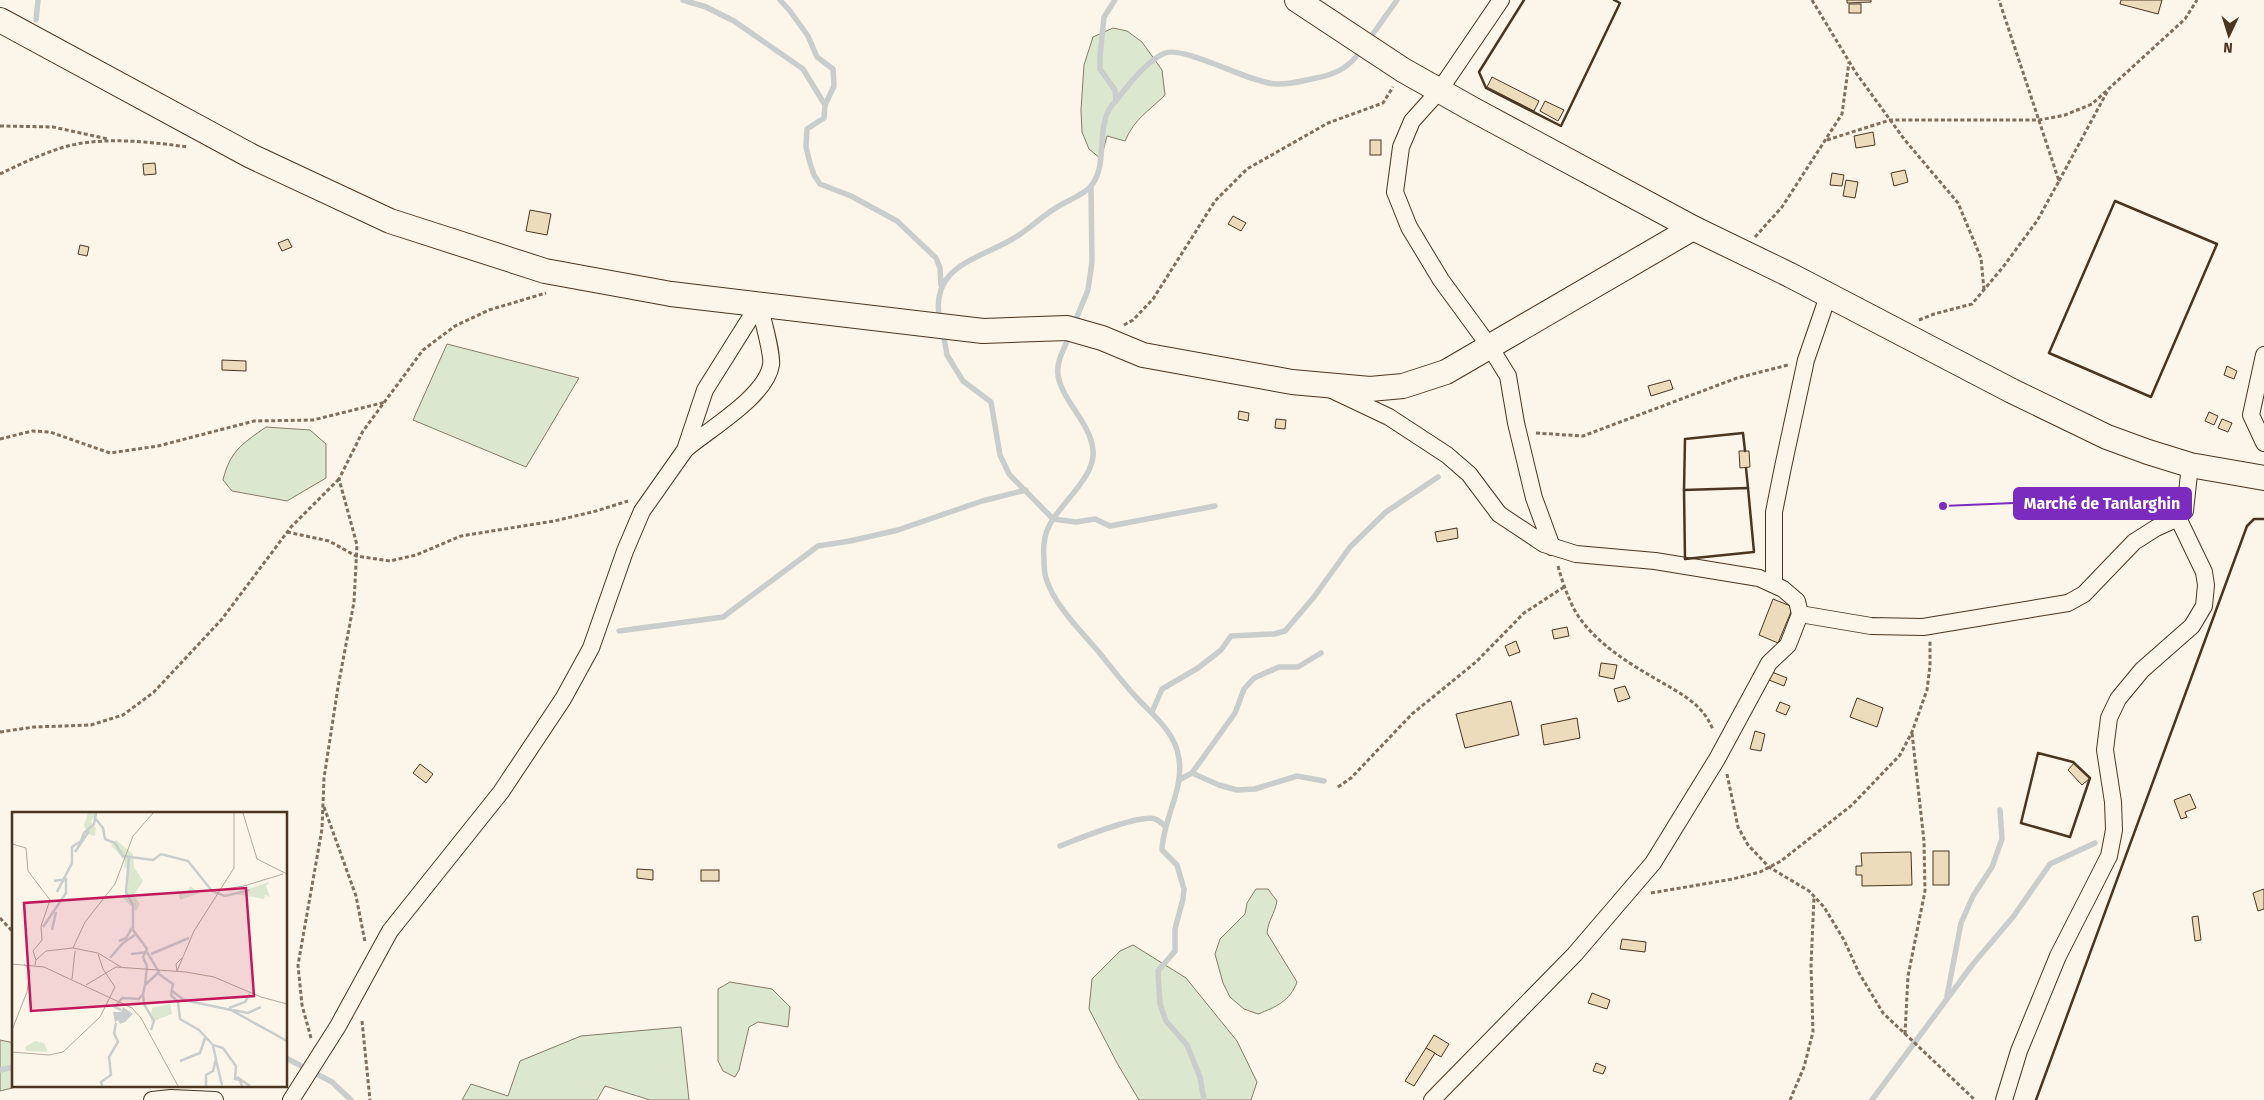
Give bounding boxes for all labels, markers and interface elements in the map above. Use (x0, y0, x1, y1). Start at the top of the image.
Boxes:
north arrow (2204, 10, 2254, 60)
text: N (2223, 39, 2233, 56)
callout: Marché de Tanlarghin (2014, 488, 2191, 519)
text: Marché de Tanlarghin (2024, 494, 2180, 513)
inset map (12, 812, 288, 1088)

